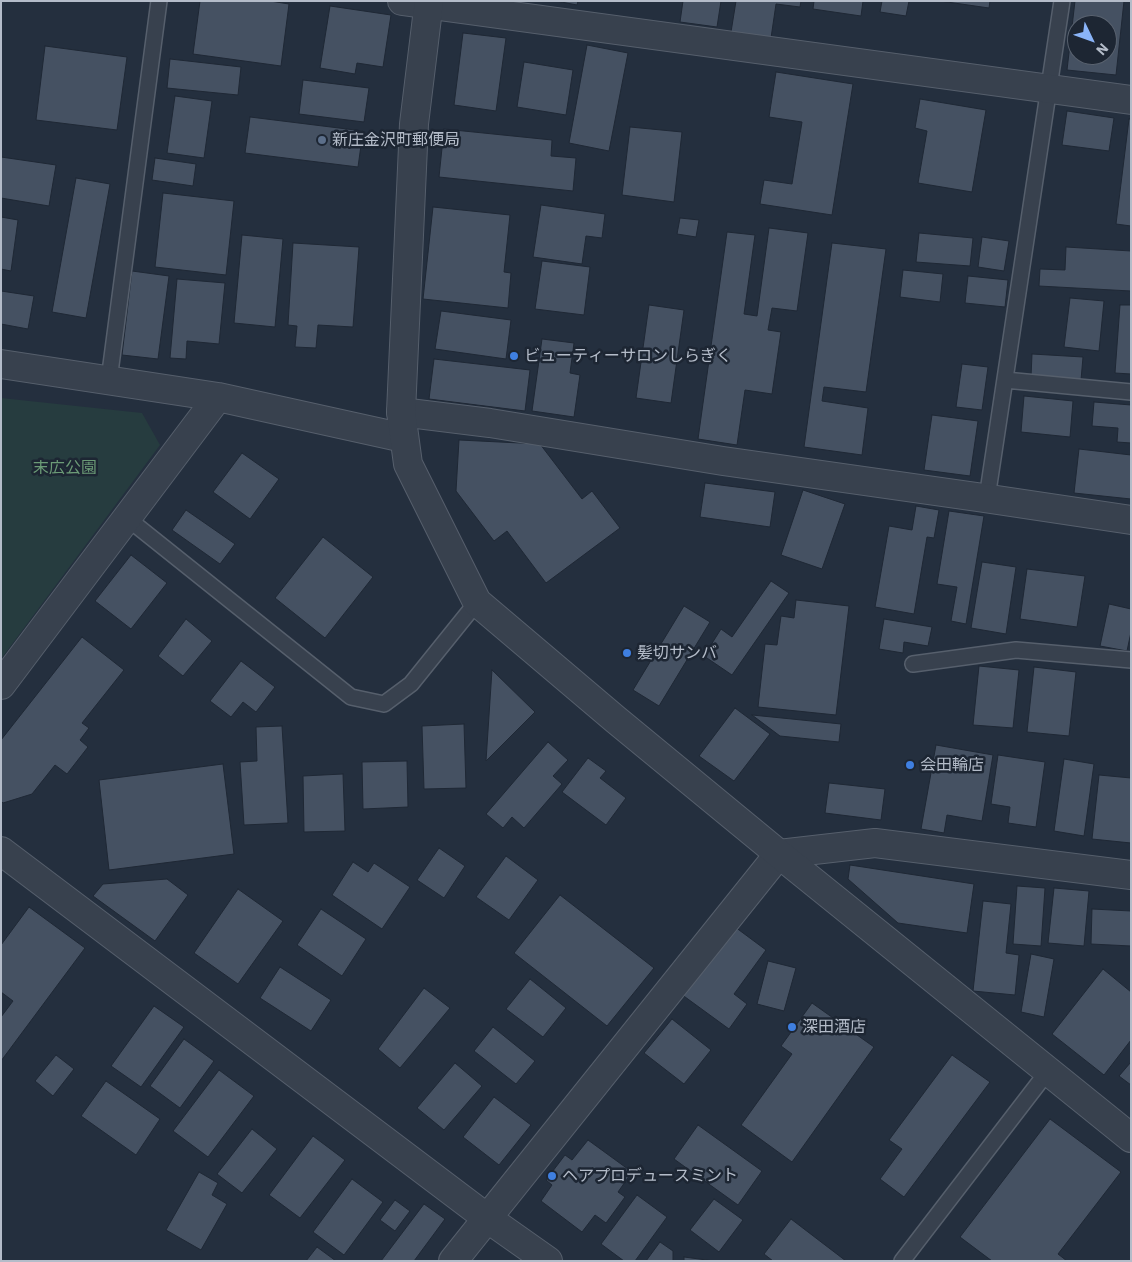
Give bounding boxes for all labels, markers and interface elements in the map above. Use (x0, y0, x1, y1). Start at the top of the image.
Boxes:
north arrow (1067, 15, 1117, 65)
text: N (1092, 40, 1112, 59)
place label: 新庄金沢町郵便局 (332, 130, 460, 150)
marker: 新庄金沢町郵便局 (316, 134, 328, 146)
place label: ビューティーサロンしらぎく (524, 346, 732, 366)
marker: ビューティーサロンしらぎく (508, 350, 520, 362)
park label: 末広公園 (33, 458, 97, 478)
place label: 髪切サンバ (637, 643, 717, 663)
marker: 髪切サンバ (621, 647, 633, 659)
place label: 会田輪店 (920, 755, 984, 775)
marker: 会田輪店 (904, 759, 916, 771)
place label: 深田酒店 (802, 1017, 866, 1037)
marker: 深田酒店 (786, 1021, 798, 1033)
place label: ヘアプロデュースミント (562, 1166, 738, 1186)
marker: ヘアプロデュースミント (546, 1170, 558, 1182)

